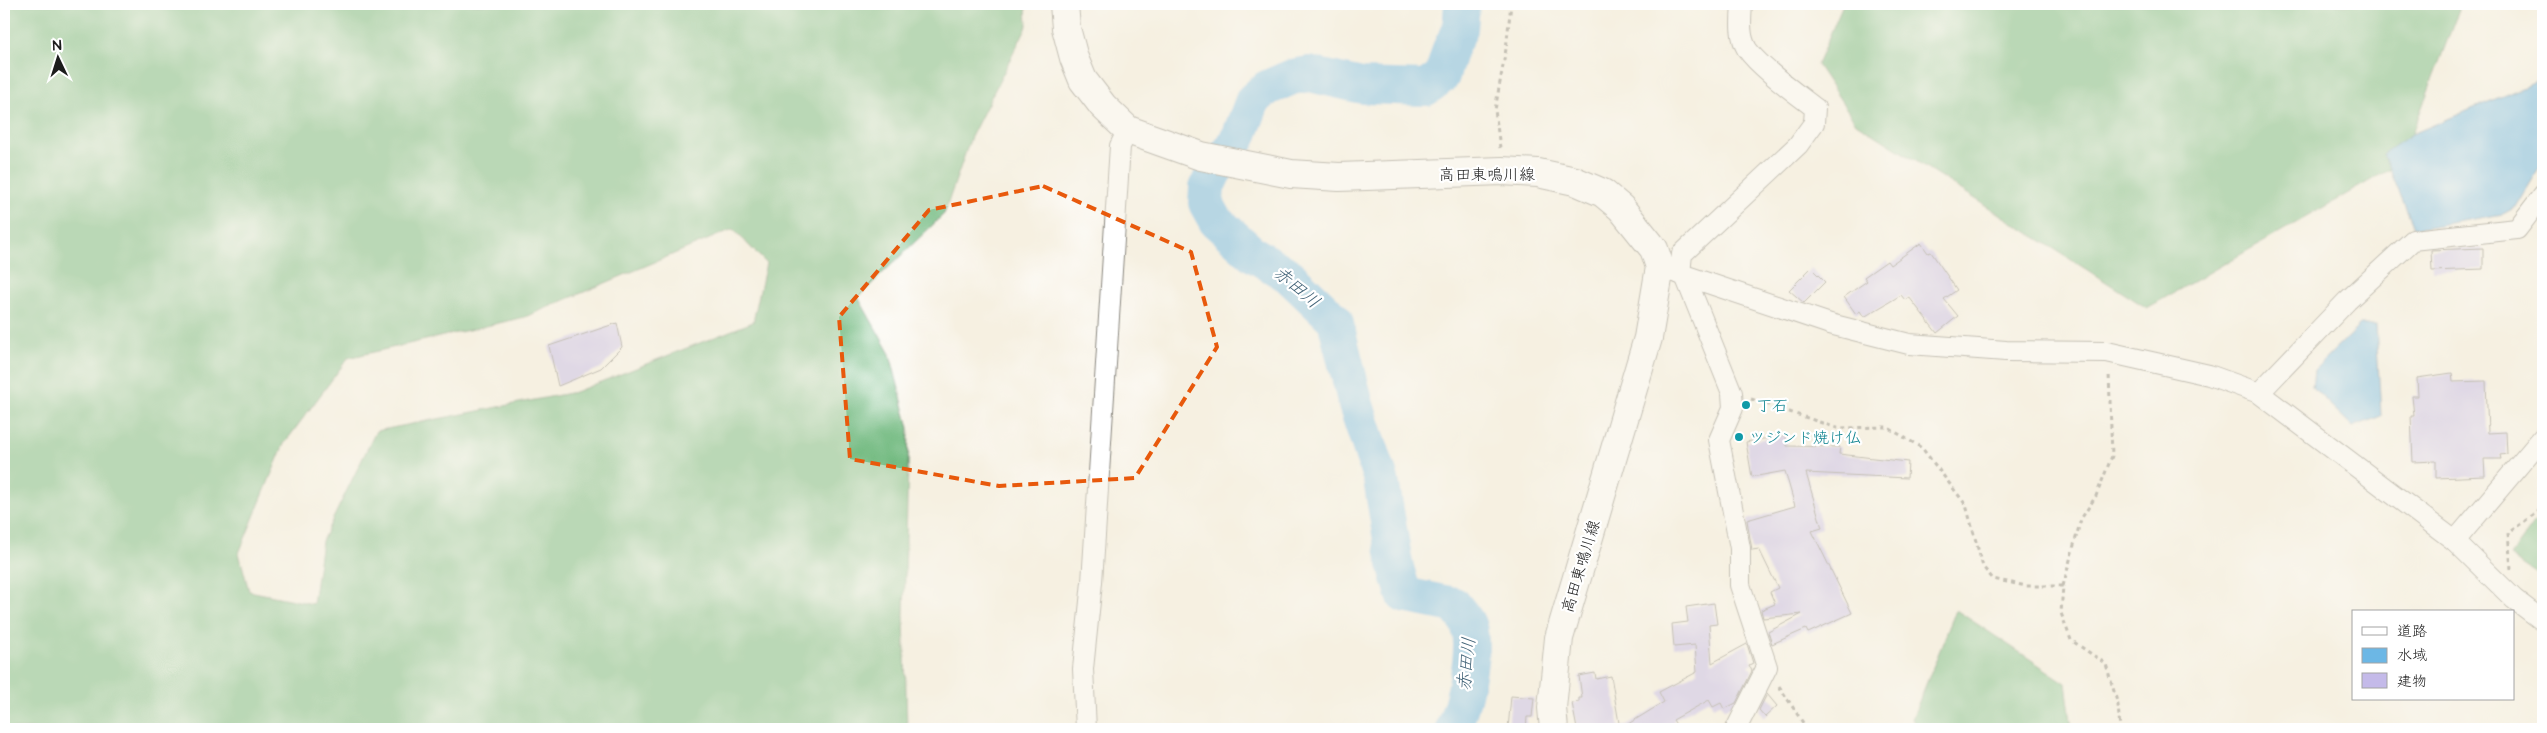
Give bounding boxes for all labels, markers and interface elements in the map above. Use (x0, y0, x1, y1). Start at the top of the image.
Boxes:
north arrow (32, 32, 82, 82)
text: N (52, 36, 62, 56)
street label: 高田東鳴川線 (1439, 164, 1535, 186)
water label: 赤田川 (1268, 260, 1325, 314)
place label: 丁石 (1756, 395, 1788, 417)
marker: 丁石 (1740, 399, 1752, 411)
place label: ツジンド焼け仏 (1749, 427, 1861, 449)
marker: ツジンド焼け仏 (1733, 431, 1745, 443)
street label: 高田東鳴川線 (1556, 517, 1606, 615)
legend (2352, 610, 2514, 700)
text: 道路 (2397, 621, 2427, 642)
water label: 赤田川 (1451, 636, 1482, 692)
text: 水域 (2397, 645, 2427, 666)
text: 建物 (2397, 671, 2427, 692)

